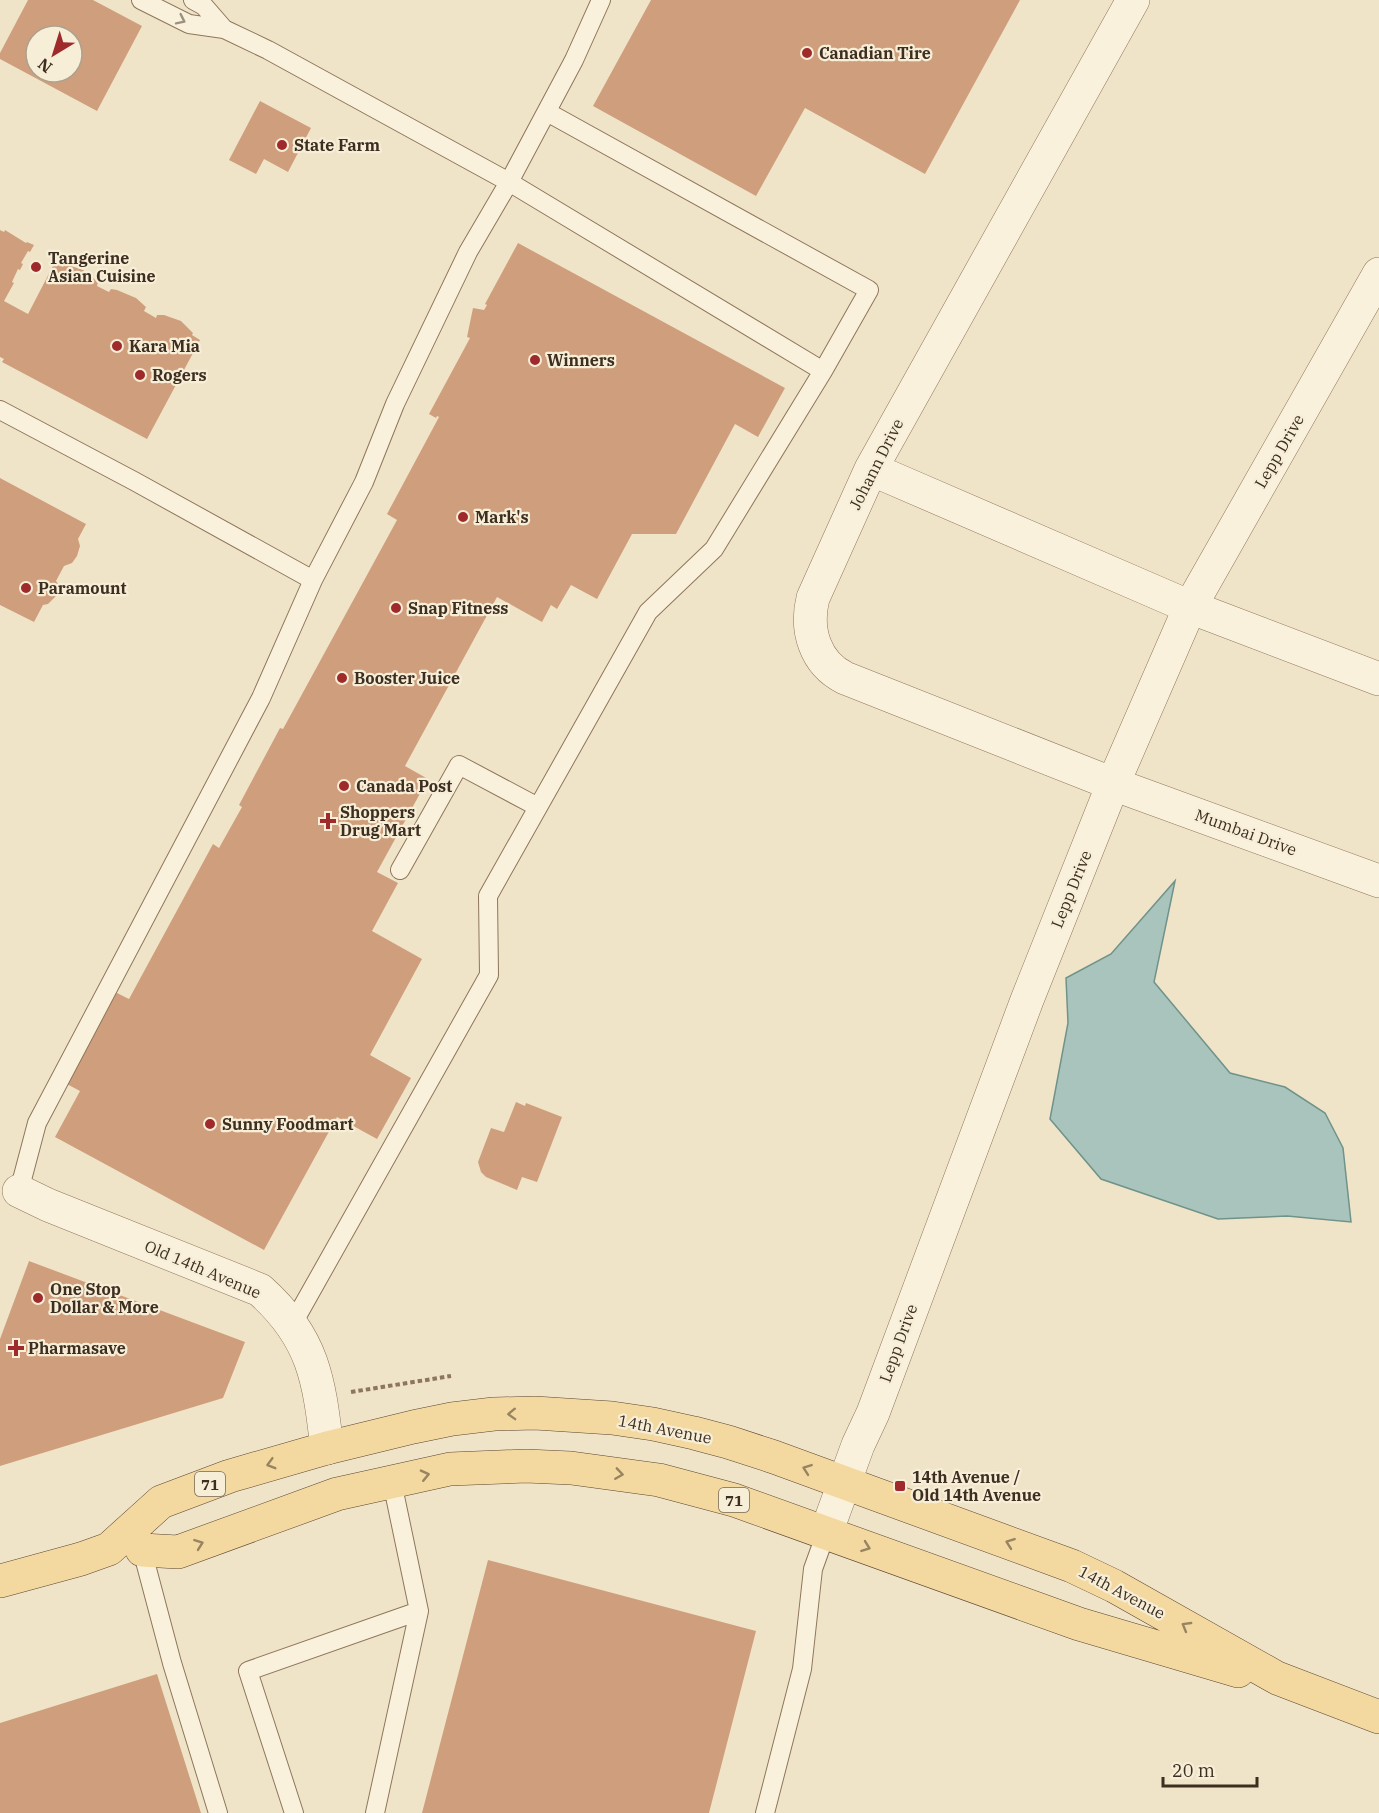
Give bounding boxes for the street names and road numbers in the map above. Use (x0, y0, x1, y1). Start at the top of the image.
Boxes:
street label: Lepp Drive (1250, 411, 1308, 491)
street label: Johann Drive (845, 415, 907, 513)
street label: Mumbai Drive (1192, 804, 1300, 860)
street label: Lepp Drive (1046, 847, 1096, 931)
street label: Old 14th Avenue (142, 1235, 264, 1303)
street label: Lepp Drive (875, 1301, 921, 1385)
street label: 14th Avenue (617, 1410, 713, 1448)
road number: 71 (195, 1472, 225, 1496)
road number: 71 (719, 1488, 749, 1512)
street label: 14th Avenue (1075, 1561, 1169, 1623)

